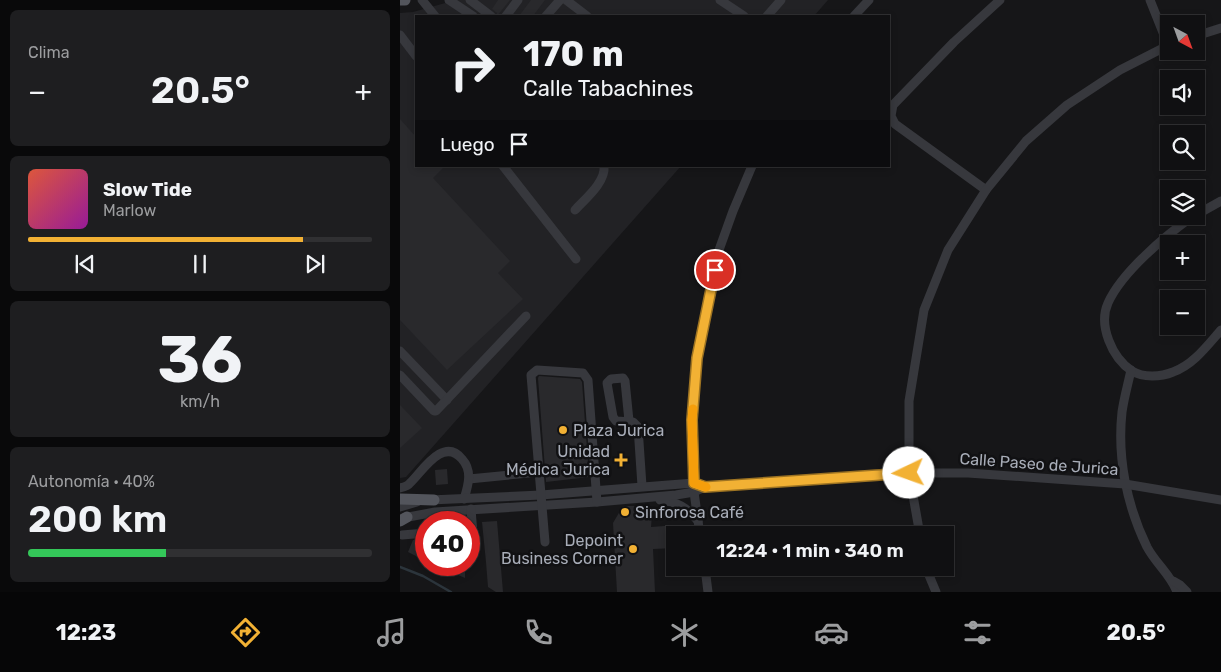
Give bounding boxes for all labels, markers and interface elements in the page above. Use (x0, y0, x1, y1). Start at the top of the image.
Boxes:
north arrow (1160, 15, 1205, 60)
map controls (1160, 15, 1205, 335)
text: 170 m (523, 33, 624, 75)
icon: right (440, 35, 505, 100)
text: Clima (28, 43, 69, 62)
text: 20.5° (151, 67, 250, 113)
button: sound (1160, 70, 1205, 115)
text: − (28, 75, 46, 108)
text: + (355, 75, 372, 108)
text: Calle Tabachines (523, 75, 693, 102)
button: search (1160, 125, 1205, 170)
icon: arrive (505, 130, 533, 158)
text: Luego (440, 133, 495, 156)
text: Slow Tide (103, 178, 192, 201)
button: layers (1160, 180, 1205, 225)
text: Marlow (103, 201, 156, 220)
button: + (1160, 235, 1205, 280)
pin (694, 249, 736, 291)
icon: previous (71, 250, 99, 278)
icon: pause (186, 250, 214, 278)
icon: next (301, 250, 329, 278)
icon: arrive (701, 256, 729, 284)
button: − (1160, 290, 1205, 335)
text: 36 (157, 321, 243, 398)
text: km/h (180, 392, 220, 411)
place label: Plaza Jurica (573, 421, 664, 440)
marker: Plaza Jurica (557, 424, 569, 436)
place label: Unidad Médica Jurica (506, 442, 610, 479)
position arrow (882, 446, 934, 498)
street label: Calle Paseo de Jurica (959, 449, 1119, 479)
marker: Unidad Médica Jurica (614, 453, 628, 467)
text: Autonomía · 40% (28, 472, 155, 491)
text: 200 km (28, 496, 167, 542)
place label: Sinforosa Café (635, 503, 744, 522)
marker: Sinforosa Café (619, 506, 631, 518)
speed limit sign: 40 (415, 511, 480, 576)
place label: Depoint Business Corner (501, 531, 623, 568)
text: 12:24 · 1 min · 340 m (716, 539, 904, 562)
marker: Depoint Business Corner (627, 543, 639, 555)
icon: directions (228, 615, 263, 650)
icon: music (374, 615, 409, 650)
icon: phone (521, 615, 556, 650)
icon: climate (667, 615, 702, 650)
icon: car (814, 615, 849, 650)
icon: filters (960, 615, 995, 650)
text: 12:23 (56, 619, 116, 646)
text: 20.5° (1107, 619, 1165, 646)

